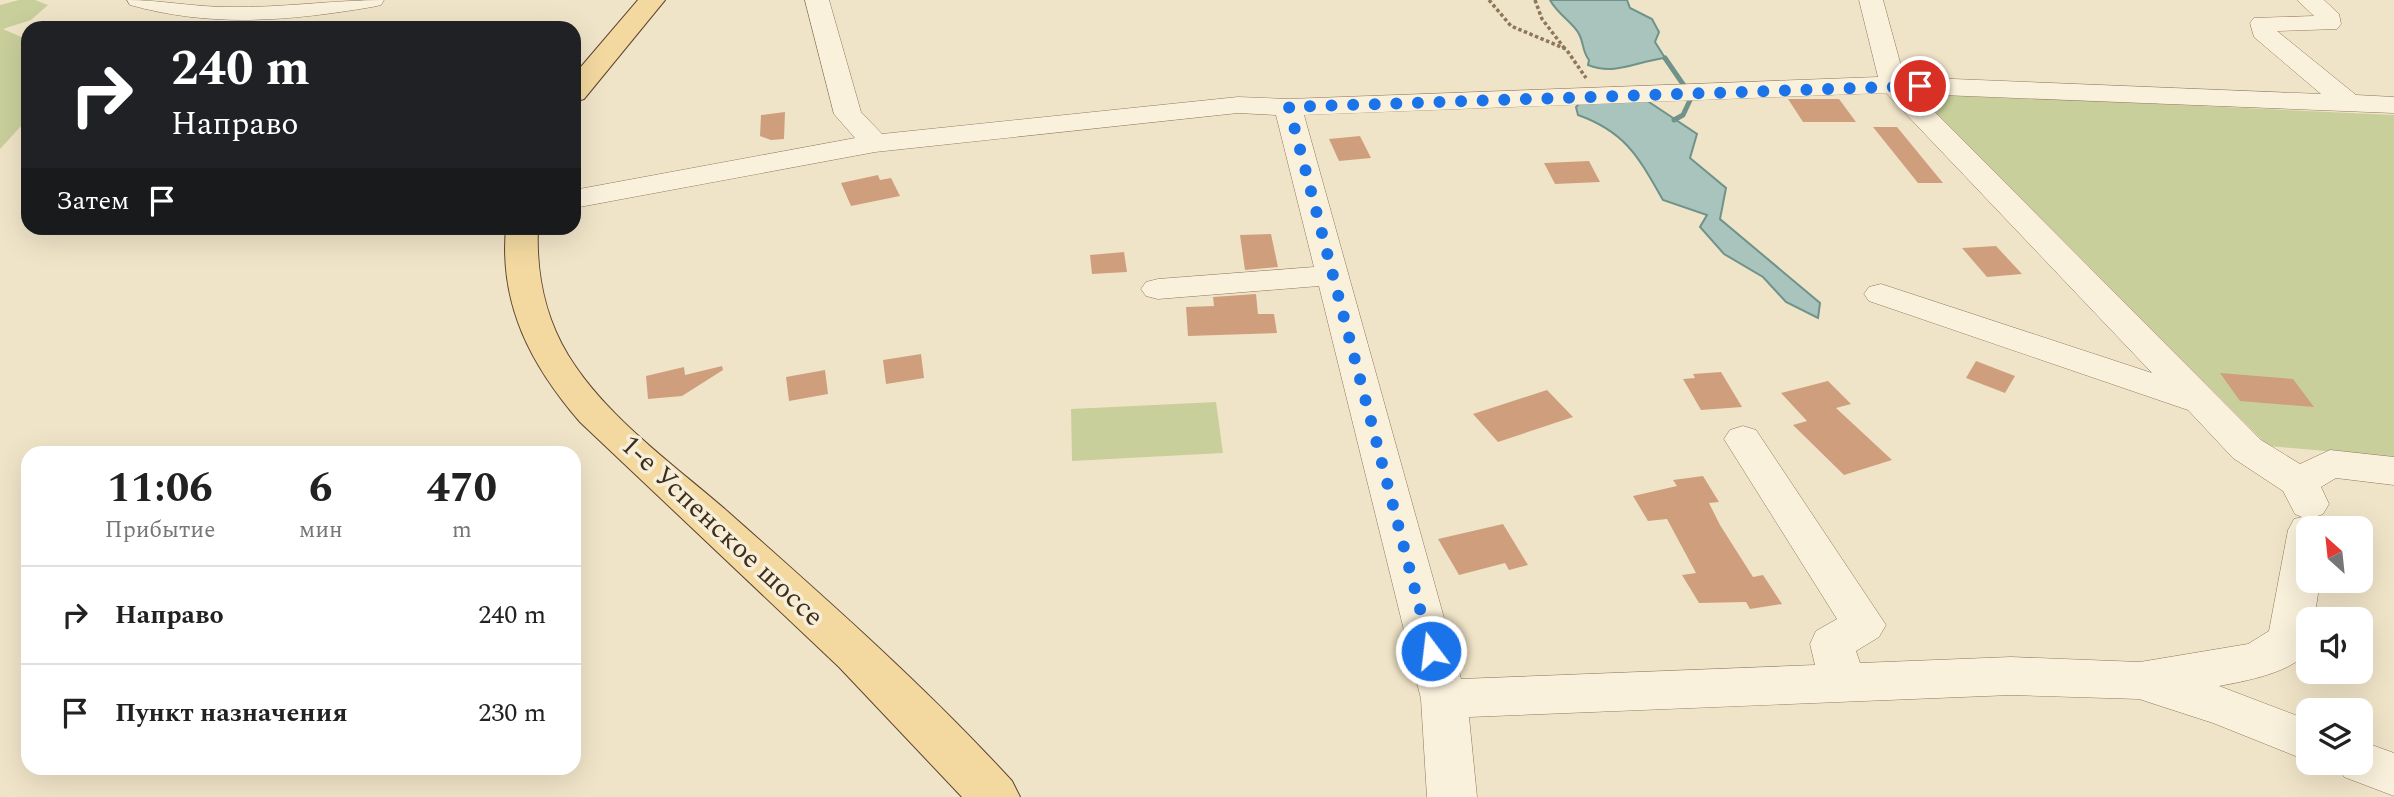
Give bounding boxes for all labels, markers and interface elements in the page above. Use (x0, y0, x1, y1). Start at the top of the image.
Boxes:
text: 240 m (171, 32, 310, 107)
icon: right (56, 49, 147, 140)
pin (1890, 56, 1950, 116)
icon: arrive (1901, 67, 1939, 105)
text: Направо (171, 100, 298, 149)
text: Затем (56, 181, 129, 221)
icon: arrive (143, 182, 181, 220)
street label: 1-е Успенское шоссе (610, 425, 834, 637)
text: 11:06 (107, 457, 213, 520)
text: 6 (309, 457, 333, 520)
text: 470 (427, 457, 497, 520)
text: Прибытие (105, 513, 215, 548)
text: мин (299, 513, 343, 548)
text: m (452, 513, 472, 548)
north arrow (2296, 516, 2373, 593)
map controls (2296, 516, 2373, 775)
text: Направо (115, 595, 224, 635)
text: 240 m (478, 595, 546, 635)
icon: right (56, 596, 94, 634)
button: sound (2296, 607, 2373, 684)
position arrow (1394, 614, 1468, 688)
text: Пункт назначения (115, 693, 348, 733)
text: 230 m (478, 693, 546, 733)
icon: arrive (56, 694, 94, 732)
button: layers (2296, 698, 2373, 775)

